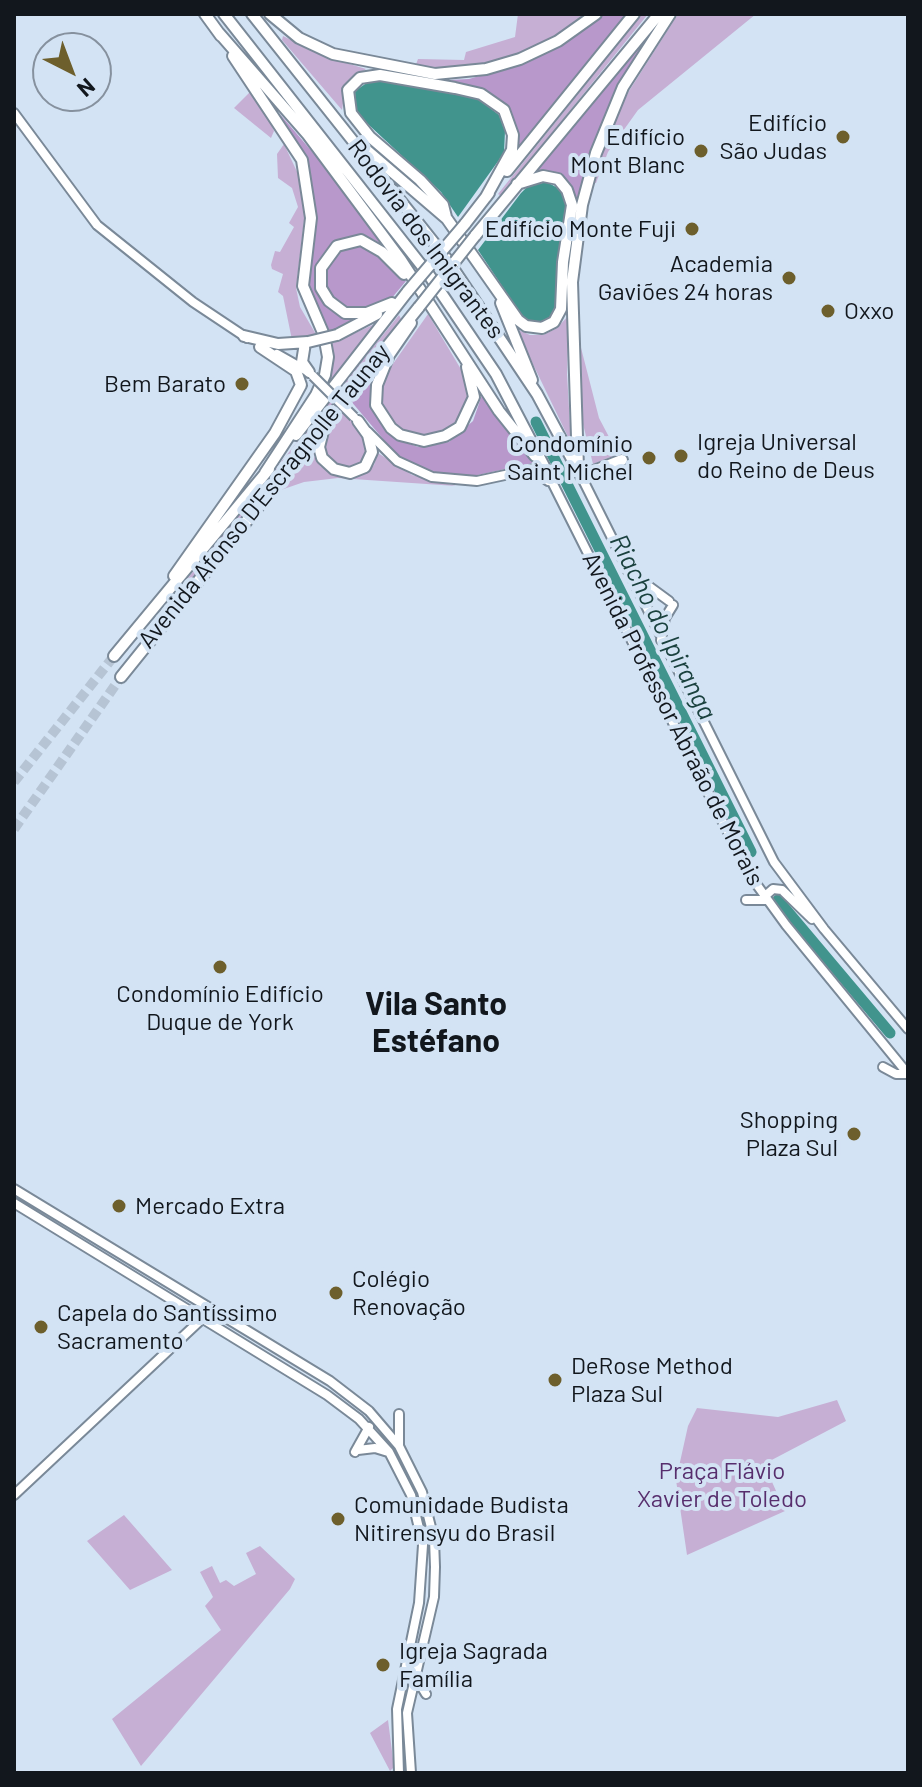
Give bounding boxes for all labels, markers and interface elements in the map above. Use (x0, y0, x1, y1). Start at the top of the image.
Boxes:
north arrow (32, 32, 112, 112)
text: N (73, 74, 101, 103)
place label: Edifício São Judas (719, 109, 827, 165)
place label: Edifício Mont Blanc (570, 123, 685, 179)
marker: Edifício São Judas (834, 128, 852, 146)
street label: Rodovia dos Imigrantes (342, 134, 510, 344)
marker: Edifício Mont Blanc (692, 142, 710, 160)
place label: Edifício Monte Fuji (485, 215, 676, 243)
marker: Edifício Monte Fuji (683, 220, 701, 238)
place label: Academia Gaviões 24 horas (598, 250, 773, 306)
marker: Academia Gaviões 24 horas (780, 269, 798, 287)
place label: Oxxo (844, 297, 894, 325)
marker: Oxxo (819, 302, 837, 320)
street label: Avenida Afonso D'Escragnolle Taunay (132, 338, 396, 654)
place label: Bem Barato (104, 370, 226, 398)
marker: Bem Barato (233, 375, 251, 393)
place label: Igreja Universal do Reino de Deus (697, 428, 875, 484)
place label: Condomínio Saint Michel (507, 430, 633, 486)
marker: Igreja Universal do Reino de Deus (672, 447, 690, 465)
marker: Condomínio Saint Michel (640, 449, 658, 467)
water label: Riacho do Ipiranga (603, 529, 723, 725)
street label: Avenida Professor Abraão de Morais (576, 548, 770, 890)
marker: Condomínio Edifício Duque de York (211, 958, 229, 976)
place label: Condomínio Edifício Duque de York (116, 980, 324, 1036)
district label: Vila Santo Estéfano (365, 985, 507, 1060)
place label: Shopping Plaza Sul (740, 1106, 838, 1162)
marker: Shopping Plaza Sul (845, 1125, 863, 1143)
place label: Mercado Extra (135, 1192, 285, 1220)
marker: Mercado Extra (110, 1197, 128, 1215)
place label: Colégio Renovação (352, 1265, 466, 1321)
marker: Colégio Renovação (327, 1284, 345, 1302)
place label: Capela do Santíssimo Sacramento (57, 1299, 278, 1355)
marker: Capela do Santíssimo Sacramento (32, 1318, 50, 1336)
place label: DeRose Method Plaza Sul (571, 1352, 733, 1408)
marker: DeRose Method Plaza Sul (546, 1371, 564, 1389)
park label: Praça Flávio Xavier de Toledo (637, 1457, 807, 1513)
place label: Comunidade Budista Nitirensyu do Brasil (354, 1491, 569, 1547)
marker: Comunidade Budista Nitirensyu do Brasil (329, 1510, 347, 1528)
place label: Igreja Sagrada Família (399, 1637, 548, 1693)
marker: Igreja Sagrada Família (374, 1656, 392, 1674)

